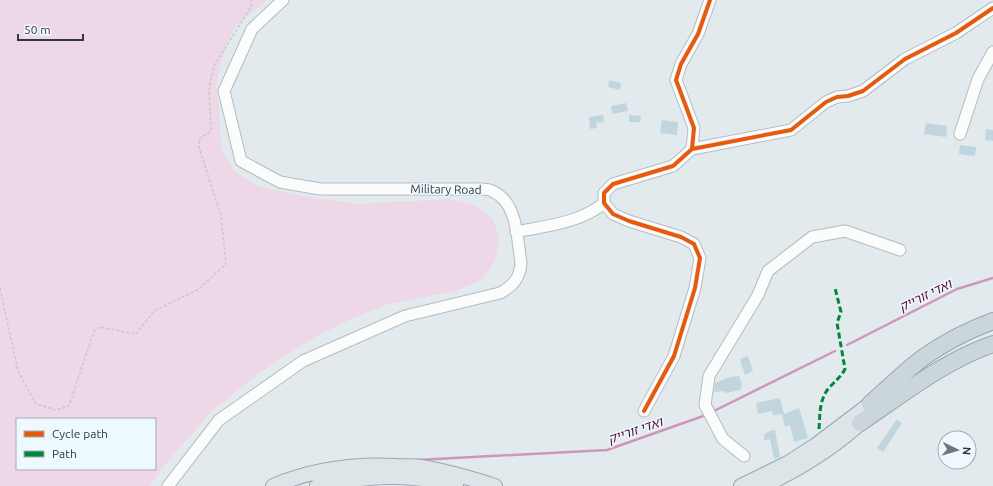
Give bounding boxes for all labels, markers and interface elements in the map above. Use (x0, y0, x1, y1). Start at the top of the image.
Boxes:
scale bar (18, 16, 83, 42)
text: 50 m (24, 23, 51, 36)
street label: Military Road (410, 182, 482, 196)
water label: ואדי זורייק (896, 276, 955, 315)
water label: ואדי זורייק (606, 414, 665, 447)
legend (16, 418, 156, 470)
text: Cycle path (52, 427, 108, 440)
north arrow (937, 430, 977, 470)
text: N (961, 446, 973, 455)
text: Path (52, 447, 77, 460)

